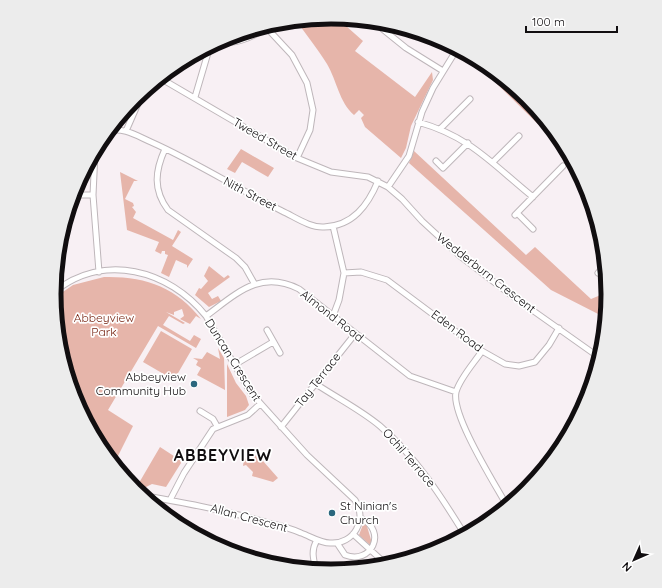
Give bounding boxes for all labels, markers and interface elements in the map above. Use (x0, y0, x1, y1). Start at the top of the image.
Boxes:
scale bar (526, 8, 617, 34)
text: 100 m (532, 14, 565, 29)
street label: Tweed Street (230, 114, 300, 163)
street label: Nith Street (221, 173, 279, 214)
street label: Wedderburn Crescent (434, 229, 539, 316)
street label: Almond Road (298, 286, 367, 345)
street label: Eden Road (429, 306, 486, 355)
park label: Abbeyview Park (74, 310, 134, 339)
street label: Duncan Crescent (202, 316, 265, 404)
street label: Tay Terrace (292, 349, 344, 410)
place label: Abbeyview Community Hub (96, 369, 186, 398)
marker: Abbeyview Community Hub (189, 379, 199, 389)
street label: Ochil Terrace (380, 425, 439, 490)
district label: ABBEYVIEW (174, 445, 272, 465)
place label: St Ninian's Church (340, 498, 397, 527)
street label: Allan Crescent (209, 500, 289, 535)
marker: St Ninian's Church (327, 508, 337, 518)
north arrow (614, 540, 654, 580)
text: N (619, 559, 635, 575)

